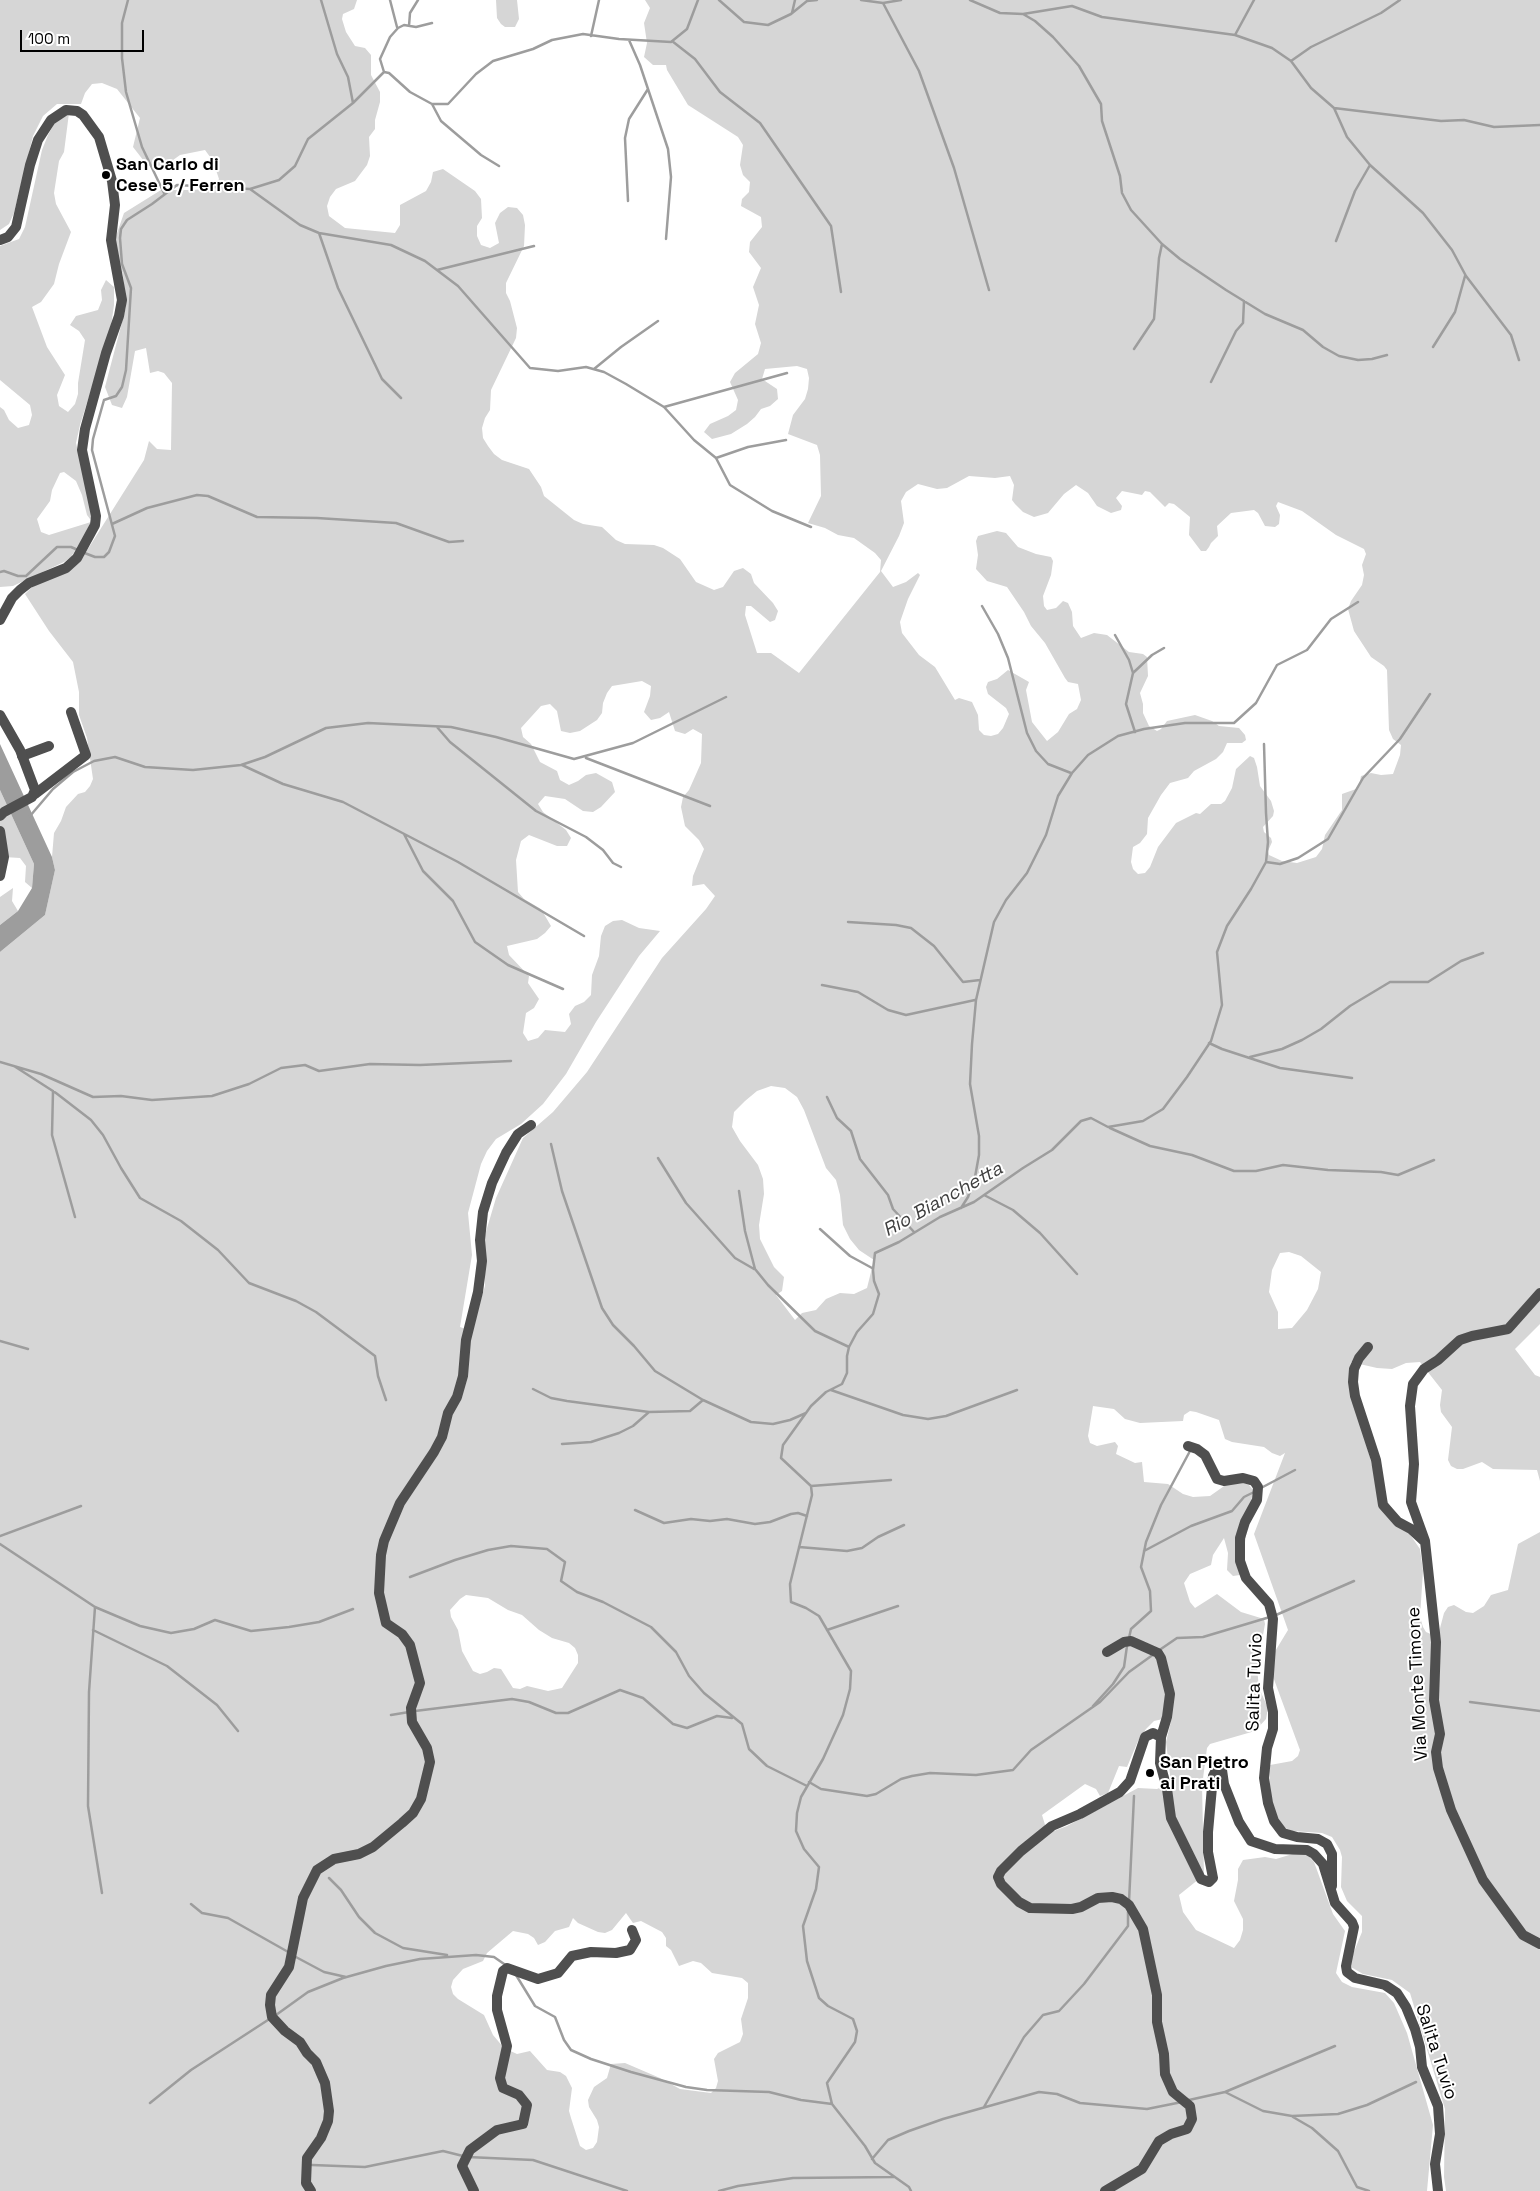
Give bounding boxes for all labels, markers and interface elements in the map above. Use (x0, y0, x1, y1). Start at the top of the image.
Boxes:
scale bar (22, 20, 146, 52)
text: 100 m (28, 29, 70, 48)
place label: San Carlo di Cese 5 / Ferren (116, 154, 245, 196)
marker: San Carlo di Cese 5 / Ferren (100, 169, 112, 181)
water label: Rio Bianchetta (879, 1158, 1007, 1242)
street label: Via Monte Timone (1403, 1606, 1433, 1762)
street label: Salita Tuvio (1242, 1632, 1268, 1732)
place label: San Pietro ai Prati (1160, 1752, 1249, 1795)
marker: San Pietro ai Prati (1144, 1767, 1156, 1779)
street label: Salita Tuvio (1410, 2002, 1462, 2102)

